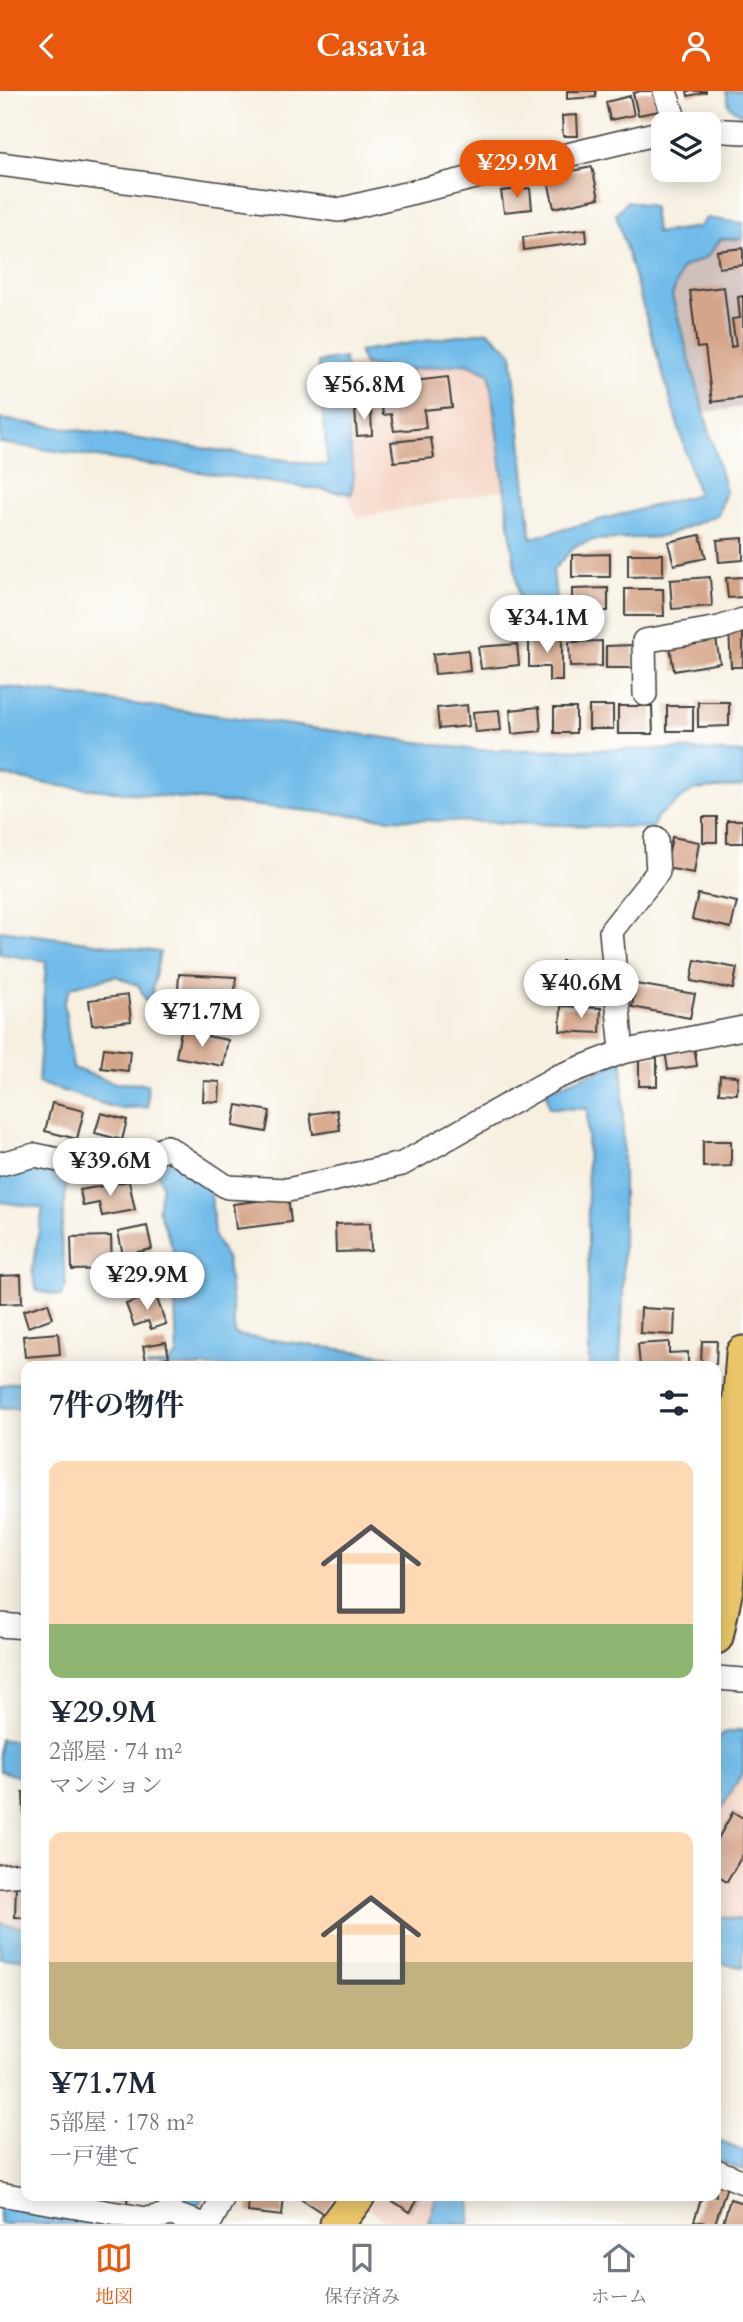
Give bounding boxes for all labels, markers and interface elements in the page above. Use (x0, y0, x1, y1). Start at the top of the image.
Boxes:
text: Casavia (316, 24, 427, 68)
icon: back (28, 27, 66, 65)
icon: person (677, 27, 715, 65)
map controls (651, 112, 721, 182)
button: layers (651, 112, 721, 182)
pin: ¥29.9M (460, 141, 574, 200)
text: ¥29.9M (476, 147, 558, 178)
pin: ¥56.8M (307, 363, 421, 422)
text: ¥56.8M (323, 369, 405, 400)
pin: ¥34.1M (490, 595, 604, 655)
text: ¥34.1M (506, 602, 588, 633)
pin: ¥40.6M (524, 961, 638, 1020)
text: ¥40.6M (540, 967, 622, 998)
pin: ¥71.7M (145, 989, 259, 1049)
text: ¥71.7M (161, 996, 243, 1027)
pin: ¥39.6M (53, 1139, 167, 1198)
text: ¥39.6M (69, 1145, 151, 1176)
pin: ¥29.9M (90, 1253, 204, 1312)
text: ¥29.9M (106, 1259, 188, 1290)
icon: filters (655, 1384, 693, 1422)
text: 7件の物件 (49, 1385, 184, 1426)
icon: home (308, 1506, 434, 1632)
text: ¥29.9M (49, 1692, 157, 1733)
text: 2部屋 · 74 m² (49, 1736, 182, 1767)
text: マンション (49, 1770, 163, 1801)
icon: home (308, 1877, 434, 2003)
text: ¥71.7M (49, 2063, 157, 2104)
text: 5部屋 · 178 m² (49, 2107, 194, 2138)
text: 一戸建て (49, 2141, 141, 2172)
tab: 地図 (95, 2239, 133, 2310)
tab: 保存済み (324, 2239, 400, 2310)
tab: ホーム (591, 2239, 648, 2310)

